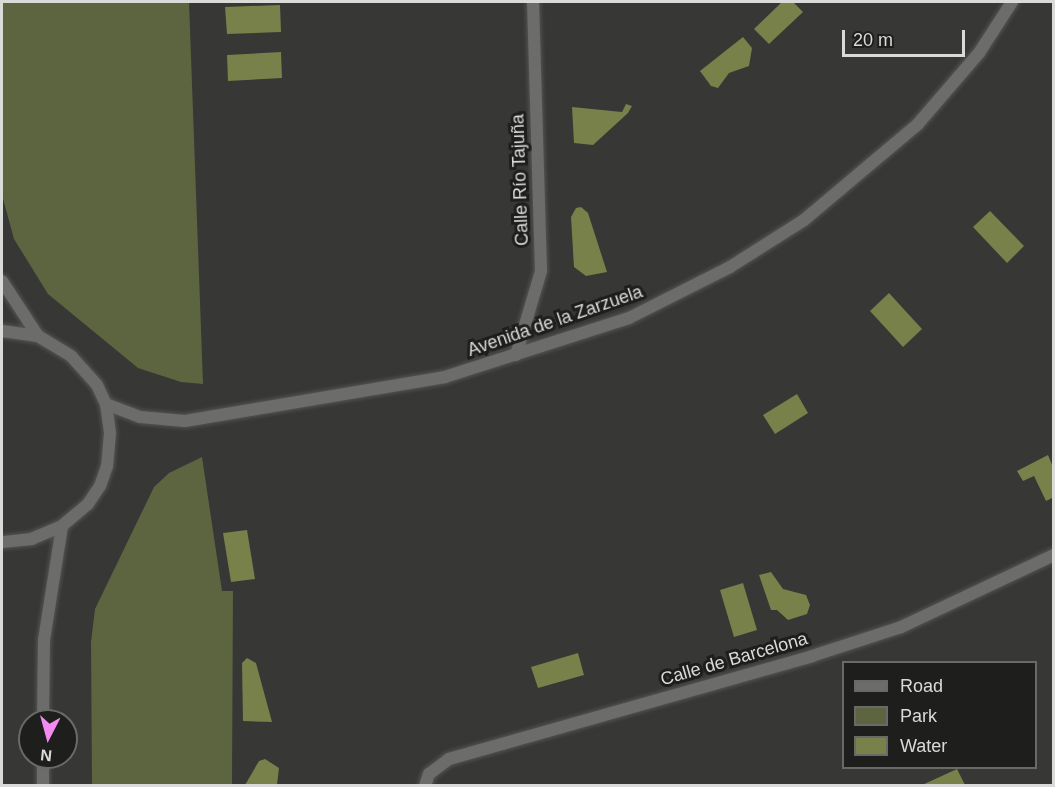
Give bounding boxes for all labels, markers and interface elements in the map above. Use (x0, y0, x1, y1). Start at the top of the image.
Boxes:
scale bar (845, 18, 968, 56)
text: 20 m (853, 30, 893, 50)
street label: Calle Río Tajuña (507, 114, 533, 246)
street label: Avenida de la Zarzuela (465, 281, 645, 361)
street label: Calle de Barcelona (658, 628, 810, 690)
legend (842, 661, 1037, 769)
text: Road (900, 676, 943, 696)
text: Park (900, 706, 937, 726)
north arrow (18, 709, 78, 769)
text: Water (900, 736, 947, 756)
text: N (40, 746, 53, 764)

